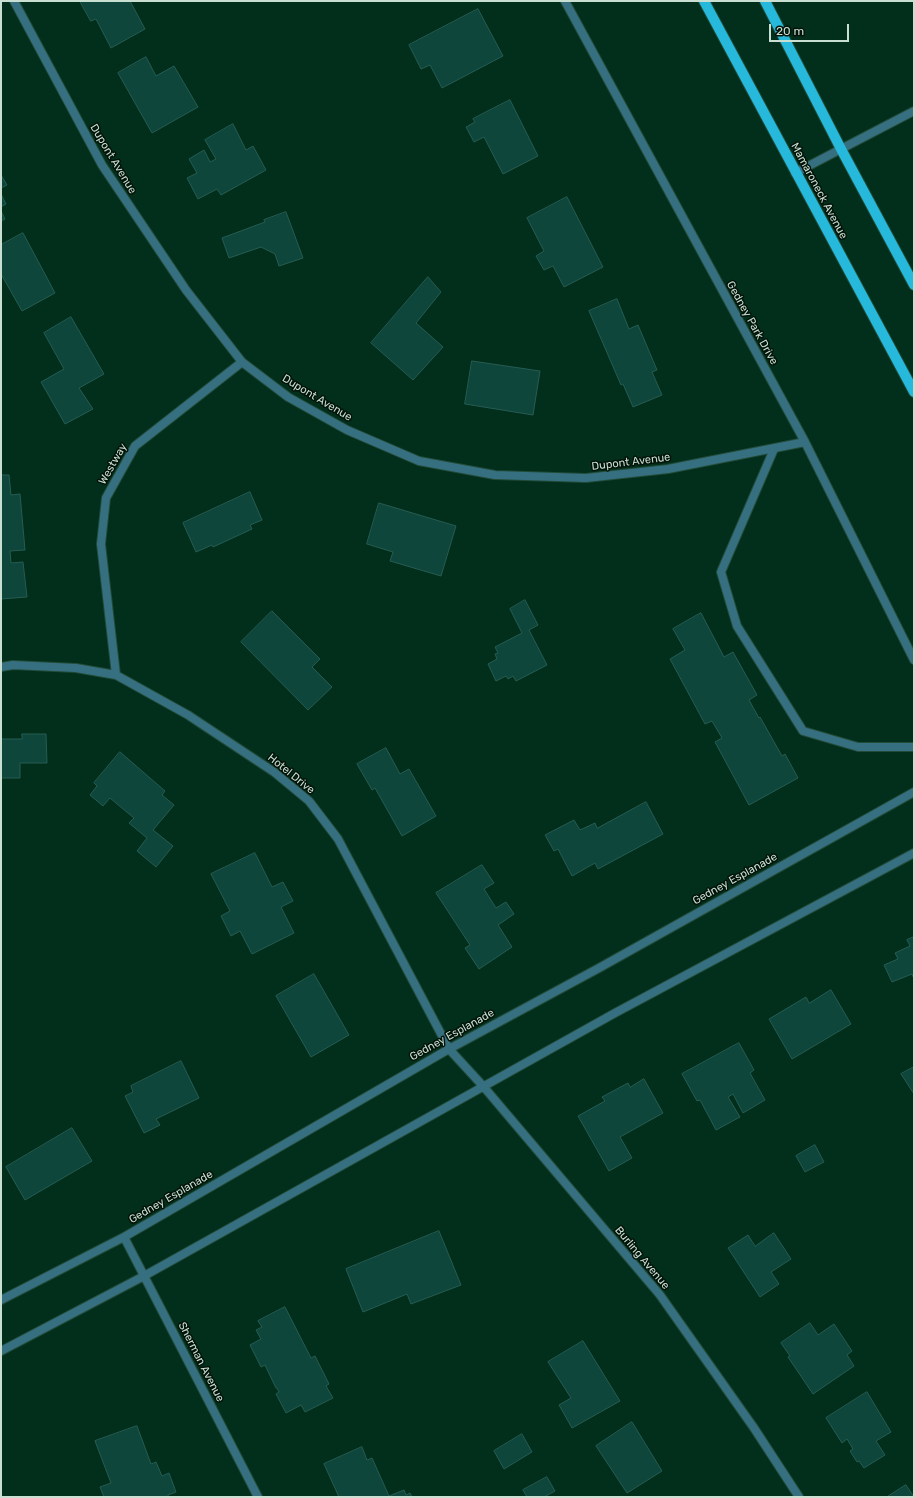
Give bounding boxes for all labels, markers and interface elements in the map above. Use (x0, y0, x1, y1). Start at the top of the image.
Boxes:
scale bar (771, 16, 851, 42)
text: 20 m (776, 24, 804, 38)
street label: Dupont Avenue (87, 122, 139, 196)
street label: Mamaroneck Avenue (788, 141, 850, 241)
street label: Gedney Park Drive (724, 279, 780, 367)
street label: Dupont Avenue (280, 372, 354, 424)
street label: Westway (96, 441, 130, 487)
street label: Dupont Avenue (591, 451, 671, 473)
street label: Hotel Drive (265, 751, 317, 797)
street label: Gedney Esplanade (690, 850, 780, 908)
street label: Gedney Esplanade (407, 1006, 497, 1064)
street label: Gedney Esplanade (127, 1168, 215, 1226)
street label: Burling Avenue (612, 1224, 672, 1292)
street label: Sherman Avenue (175, 1320, 227, 1404)

